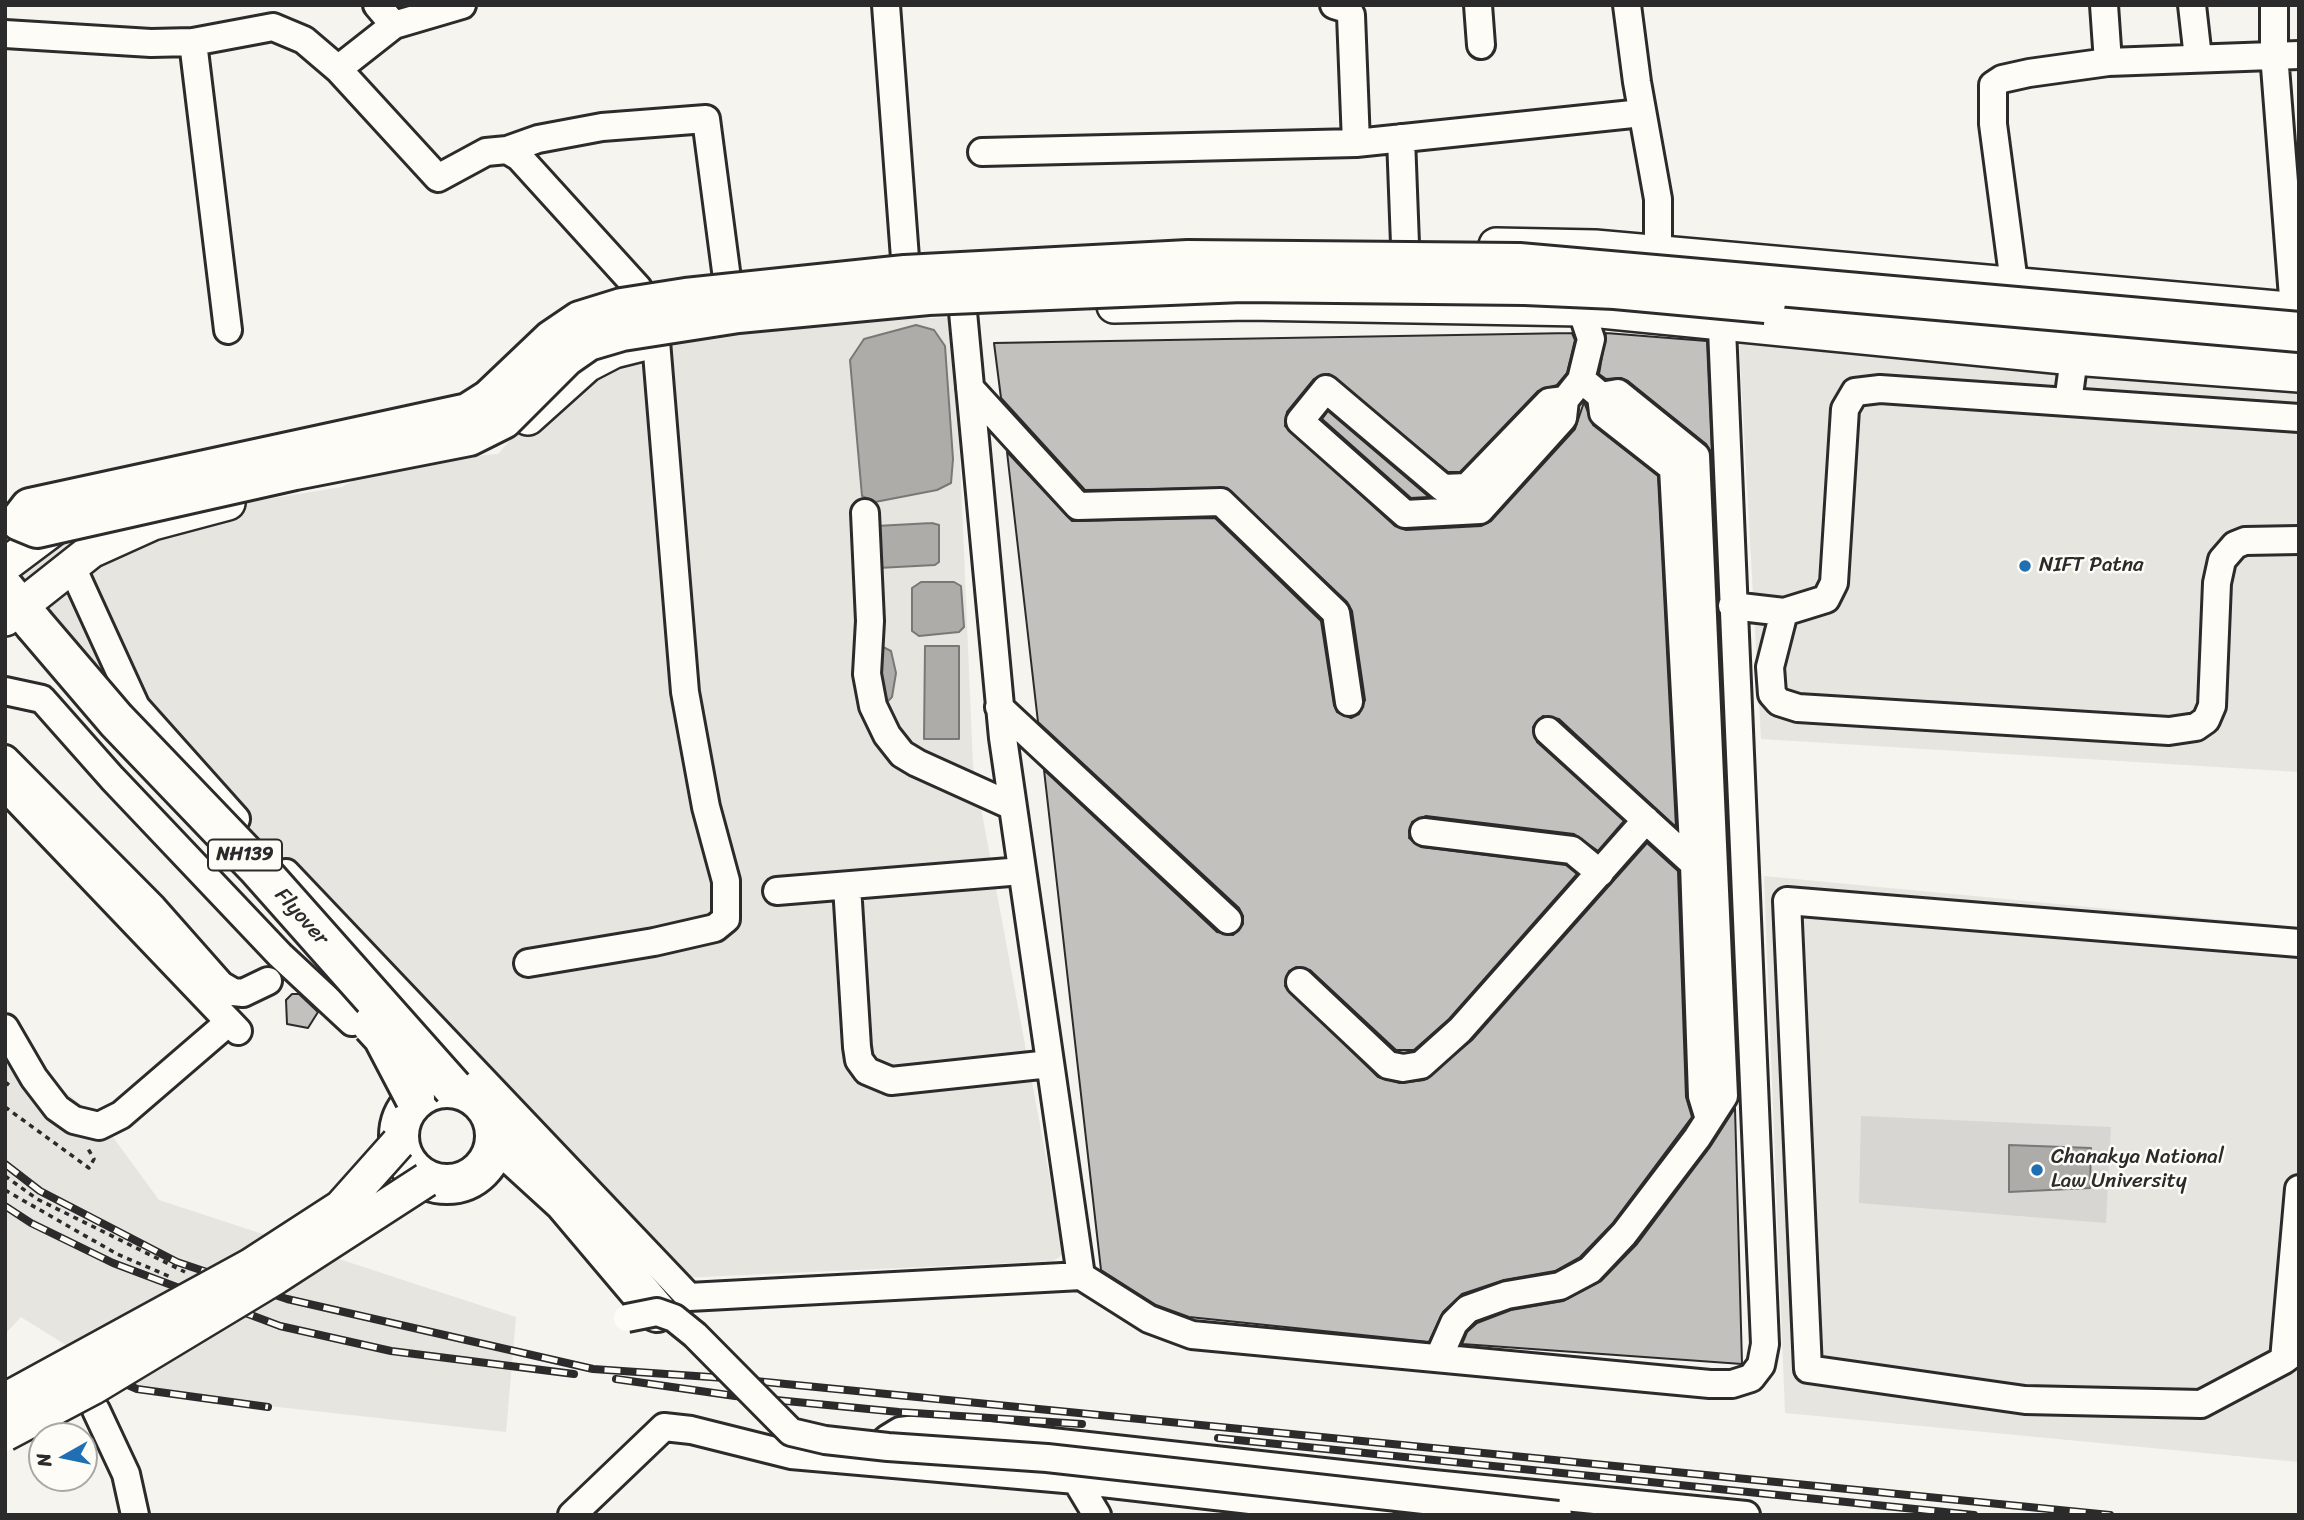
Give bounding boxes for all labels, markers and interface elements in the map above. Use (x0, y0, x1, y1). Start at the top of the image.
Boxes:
place label: NIFT Patna (2039, 553, 2144, 579)
marker: NIFT Patna (2017, 558, 2033, 574)
road number: NH139 (208, 840, 282, 870)
street label: Flyover (269, 883, 333, 951)
place label: Chanakya National Law University (2051, 1145, 2224, 1195)
marker: Chanakya National Law University (2029, 1162, 2045, 1178)
north arrow (28, 1422, 98, 1492)
text: N (26, 1451, 61, 1469)

